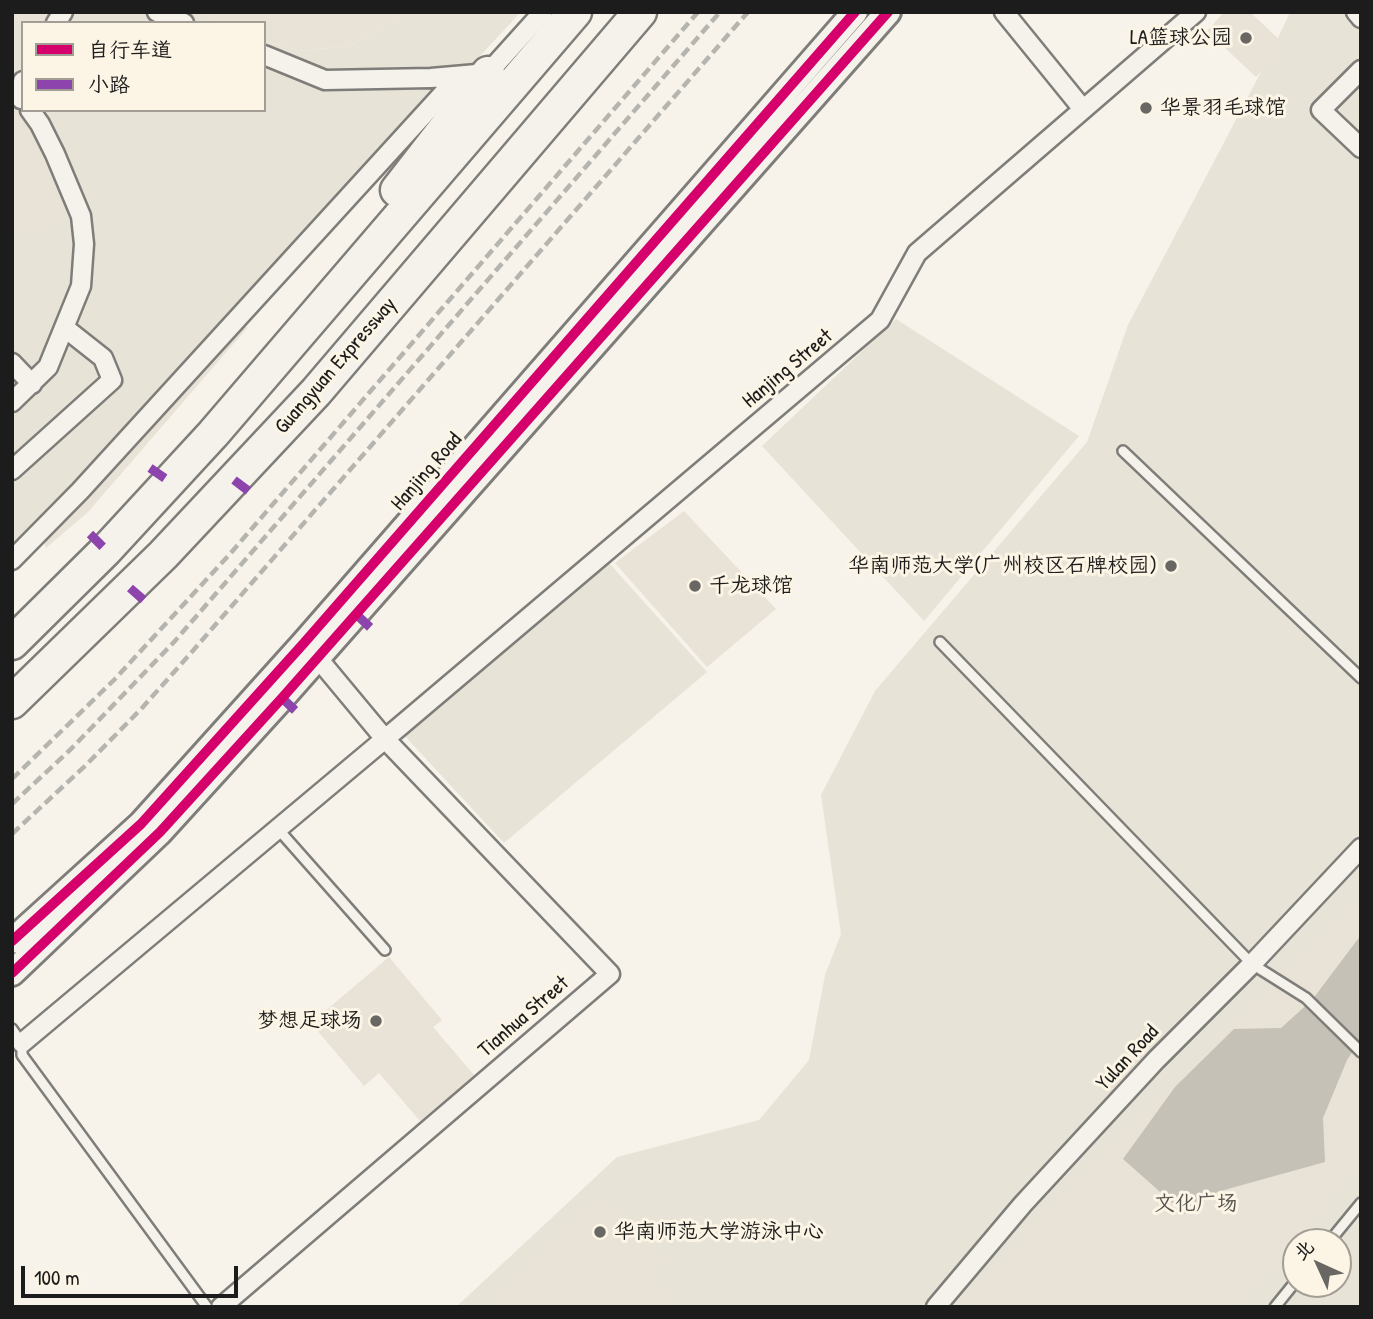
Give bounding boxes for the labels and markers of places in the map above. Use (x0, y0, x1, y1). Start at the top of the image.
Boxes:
place label: LA篮球公园 (1130, 25, 1232, 51)
marker: LA篮球公园 (1238, 30, 1254, 46)
place label: 华景羽毛球馆 (1160, 95, 1286, 121)
marker: 华景羽毛球馆 (1138, 100, 1154, 116)
place label: 华南师范大学(广州校区石牌校园) (848, 553, 1157, 579)
marker: 华南师范大学(广州校区石牌校园) (1163, 558, 1179, 574)
place label: 千龙球馆 (709, 573, 793, 599)
marker: 千龙球馆 (687, 578, 703, 594)
place label: 梦想足球场 (257, 1008, 362, 1034)
marker: 梦想足球场 (368, 1013, 384, 1029)
place label: 华南师范大学游泳中心 (614, 1219, 824, 1245)
marker: 华南师范大学游泳中心 (592, 1224, 608, 1240)

